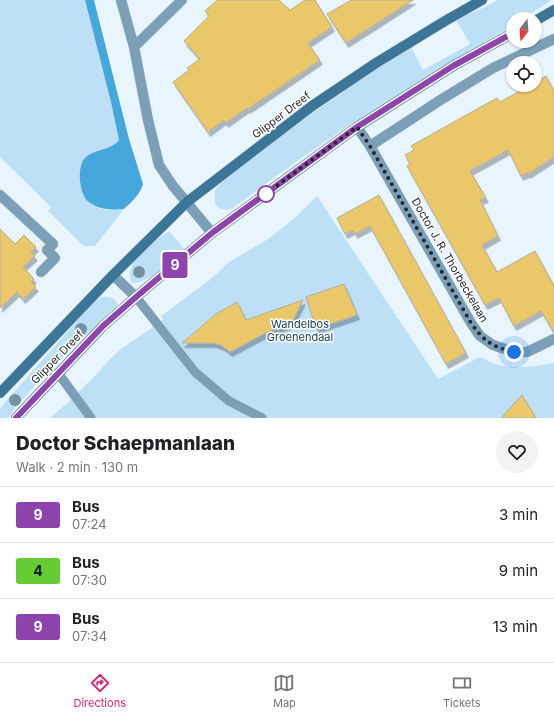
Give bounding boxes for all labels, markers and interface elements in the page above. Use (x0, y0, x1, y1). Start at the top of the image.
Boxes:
north arrow (506, 12, 542, 48)
map controls (506, 12, 542, 92)
button: locate (506, 56, 542, 92)
street label: Glipper Dreef (249, 89, 313, 141)
unlabelled marker (257, 185, 275, 203)
street label: Doctor J. R. Thorbeckelaan (409, 195, 491, 325)
line badge: 9 (162, 252, 188, 278)
text: 9 (170, 256, 180, 273)
park label: Wandelbos Groenendaal (267, 317, 333, 344)
street label: Glipper Dreef (28, 327, 86, 387)
your location (504, 342, 524, 362)
button: heart (496, 431, 538, 473)
text: Doctor Schaepmanlaan (16, 432, 235, 455)
text: Walk · 2 min · 130 m (16, 459, 138, 475)
text: Bus (72, 497, 100, 516)
text: 3 min (499, 505, 538, 524)
text: 9 (33, 506, 43, 523)
text: 07:24 (72, 516, 107, 532)
text: Bus (72, 553, 100, 572)
text: 9 min (499, 561, 538, 580)
text: 4 (33, 562, 43, 579)
text: 07:30 (72, 572, 107, 588)
text: Bus (72, 609, 100, 628)
text: 13 min (493, 617, 538, 636)
text: 9 (33, 618, 43, 635)
text: 07:34 (72, 628, 107, 644)
tab: Directions (74, 672, 126, 710)
tab: Map (273, 672, 296, 710)
tab: Tickets (443, 672, 480, 710)

